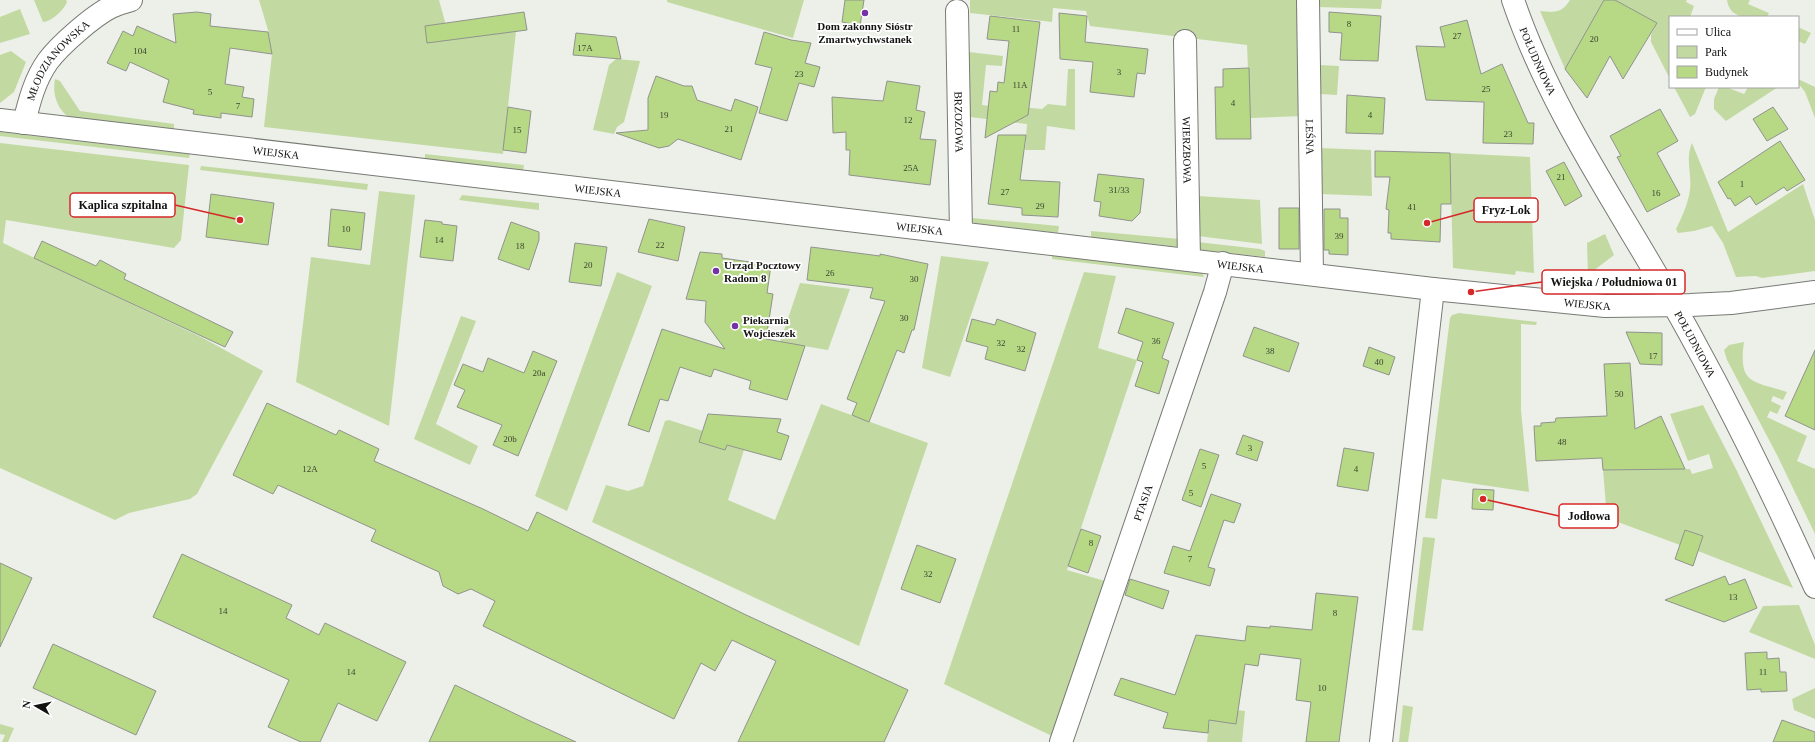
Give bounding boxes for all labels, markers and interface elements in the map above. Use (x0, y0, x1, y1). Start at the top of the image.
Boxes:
marker: Dom zakonny Sióstr Zmartwychwstanek (860, 8, 870, 18)
legend (1669, 16, 1799, 88)
street label: MŁODZIANOWSKA (24, 18, 92, 102)
house number: 8 (1347, 19, 1352, 29)
place label: Dom zakonny Sióstr Zmartwychwstanek (817, 20, 913, 45)
house number: 11 (1012, 24, 1020, 34)
street label: POŁUDNIOWA (1517, 25, 1559, 97)
text: Ulica (1705, 25, 1732, 39)
house number: 27 (1453, 31, 1462, 41)
house number: 20 (1590, 34, 1599, 44)
house number: 17A (577, 43, 593, 53)
text: Park (1705, 45, 1727, 59)
house number: 104 (133, 46, 147, 56)
text: Budynek (1705, 65, 1748, 79)
house number: 3 (1117, 67, 1122, 77)
house number: 23 (795, 69, 804, 79)
house number: 11A (1012, 80, 1028, 90)
house number: 25 (1482, 84, 1491, 94)
house number: 5 (208, 87, 213, 97)
street label: BRZOZOWA (952, 91, 966, 153)
house number: 4 (1231, 98, 1236, 108)
house number: 7 (236, 101, 241, 111)
house number: 19 (660, 110, 669, 120)
house number: 4 (1368, 110, 1373, 120)
house number: 12 (904, 115, 913, 125)
street label: WIERZBOWA (1180, 116, 1194, 184)
street label: LEŚNA (1304, 119, 1316, 155)
house number: 21 (725, 124, 734, 134)
house number: 15 (513, 125, 522, 135)
house number: 23 (1504, 129, 1513, 139)
street label: WIEJSKA (252, 144, 300, 161)
house number: 25A (903, 163, 919, 173)
house number: 21 (1557, 172, 1566, 182)
house number: 1 (1740, 179, 1744, 189)
street label: WIEJSKA (574, 182, 622, 199)
house number: 31/33 (1109, 185, 1130, 195)
house number: 27 (1001, 187, 1010, 197)
house number: 16 (1652, 188, 1661, 198)
callout: Kaplica szpitalna (70, 193, 175, 217)
text: Kaplica szpitalna (78, 198, 168, 212)
callout: Fryz-Lok (1474, 198, 1538, 222)
house number: 29 (1036, 201, 1045, 211)
house number: 41 (1408, 202, 1417, 212)
text: Fryz-Lok (1482, 203, 1531, 217)
street label: WIEJSKA (896, 220, 944, 237)
house number: 10 (342, 224, 351, 234)
house number: 39 (1335, 231, 1344, 241)
house number: 14 (435, 235, 444, 245)
house number: 22 (656, 240, 665, 250)
house number: 18 (516, 241, 525, 251)
street label: WIEJSKA (1216, 258, 1265, 275)
place label: Urząd Pocztowy Radom 8 (724, 259, 801, 284)
house number: 20 (584, 260, 593, 270)
marker: Urząd Pocztowy Radom 8 (711, 266, 721, 276)
house number: 26 (826, 268, 835, 278)
callout: Wiejska / Południowa 01 (1542, 270, 1685, 294)
house number: 30 (910, 274, 919, 284)
text: Wiejska / Południowa 01 (1551, 275, 1677, 289)
street label: WIEJSKA (1563, 296, 1611, 312)
street label: POŁUDNIOWA (1672, 309, 1718, 379)
house number: 30 (900, 313, 909, 323)
place label: Piekarnia Wojcieszek (743, 314, 796, 339)
marker: Piekarnia Wojcieszek (730, 321, 740, 331)
house number: 36 (1152, 336, 1161, 346)
house number: 32 (997, 338, 1006, 348)
house number: 32 (1017, 344, 1026, 354)
house number: 38 (1266, 346, 1275, 356)
house number: 17 (1649, 351, 1658, 361)
house number: 40 (1375, 357, 1384, 367)
house number: 20a (533, 368, 546, 378)
house number: 50 (1615, 389, 1624, 399)
house number: 20b (503, 434, 517, 444)
house number: 48 (1558, 437, 1567, 447)
house number: 3 (1248, 443, 1253, 453)
house number: 5 (1202, 461, 1207, 471)
house number: 12A (302, 464, 318, 474)
house number: 4 (1354, 464, 1359, 474)
street label: PTASIA (1131, 483, 1155, 522)
house number: 5 (1189, 488, 1194, 498)
callout: Jodłowa (1559, 504, 1618, 528)
text: Jodłowa (1568, 509, 1610, 523)
house number: 8 (1089, 538, 1094, 548)
house number: 7 (1188, 554, 1193, 564)
house number: 32 (924, 569, 933, 579)
house number: 13 (1729, 592, 1738, 602)
house number: 14 (219, 606, 228, 616)
house number: 8 (1333, 608, 1338, 618)
house number: 14 (347, 667, 356, 677)
house number: 11 (1759, 667, 1767, 677)
house number: 10 (1318, 683, 1327, 693)
north arrow (16, 686, 56, 726)
text: N (20, 700, 33, 709)

